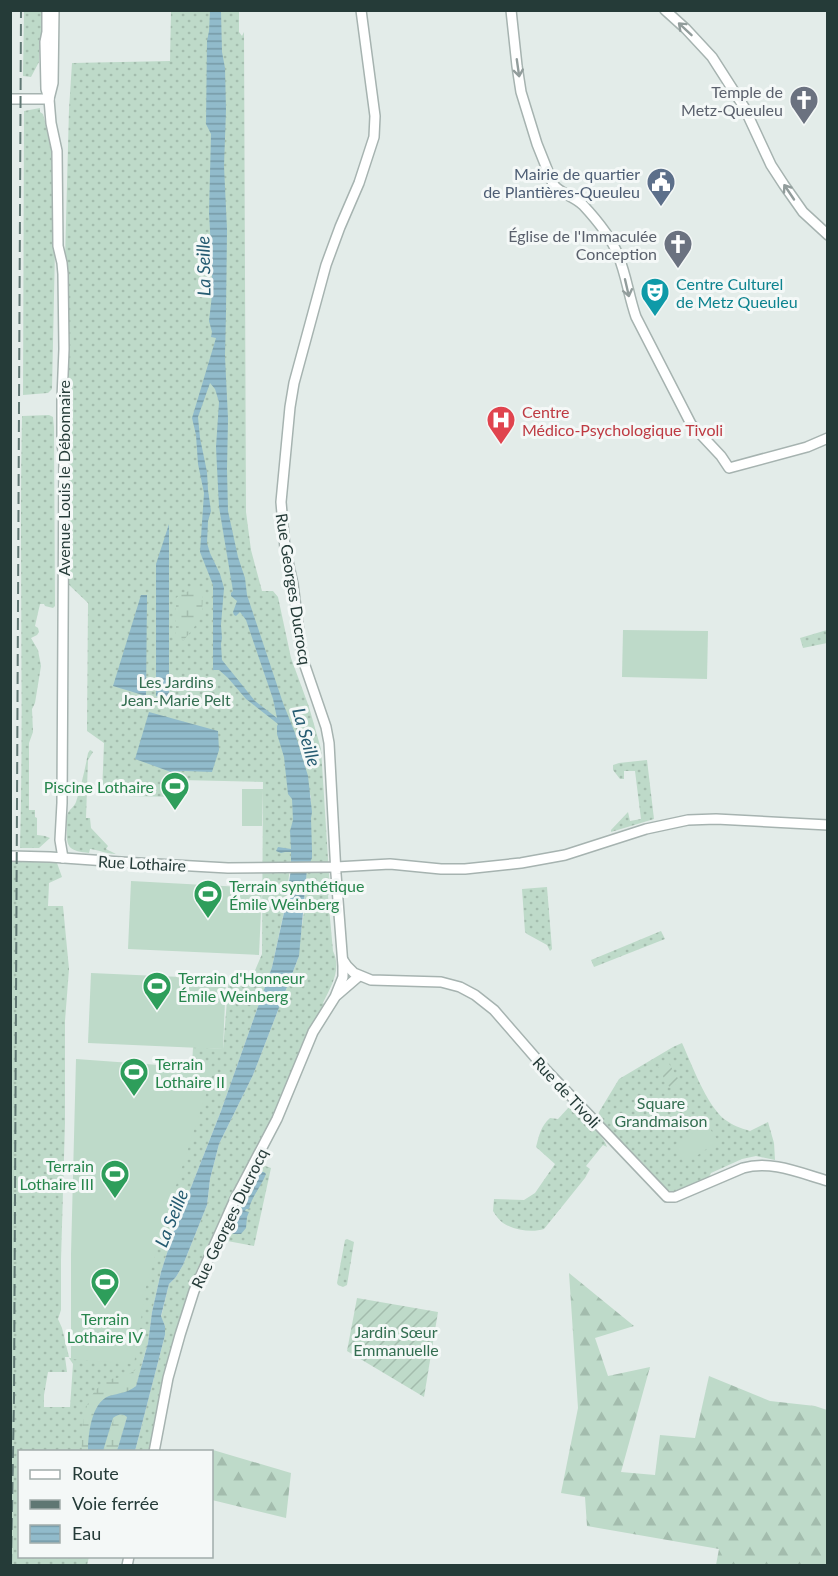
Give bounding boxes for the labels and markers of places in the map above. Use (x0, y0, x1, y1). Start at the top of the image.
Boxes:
place label: Temple de Metz-Queuleu (681, 82, 783, 119)
church icon: Temple de Metz-Queuleu (788, 84, 820, 126)
place label: Mairie de quartier de Plantières-Queuleu (483, 164, 640, 201)
public building icon: Mairie de quartier de Plantières-Queuleu (645, 166, 677, 208)
place label: Église de l'Immaculée Conception (508, 226, 657, 263)
church icon: Église de l'Immaculée Conception (662, 228, 694, 270)
place label: Centre Culturel de Metz Queuleu (676, 274, 798, 311)
theatre icon: Centre Culturel de Metz Queuleu (639, 276, 671, 318)
place label: Centre Médico-Psychologique Tivoli (522, 402, 723, 439)
hospital icon: Centre Médico-Psychologique Tivoli (485, 404, 517, 446)
sports icon: Piscine Lothaire (159, 770, 191, 812)
place label: Piscine Lothaire (44, 777, 154, 796)
place label: Terrain synthétique Émile Weinberg (229, 876, 364, 913)
sports icon: Terrain synthétique Émile Weinberg (192, 878, 224, 920)
place label: Terrain d'Honneur Émile Weinberg (178, 968, 305, 1005)
sports icon: Terrain d'Honneur Émile Weinberg (141, 970, 173, 1012)
place label: Terrain Lothaire II (155, 1054, 225, 1091)
sports icon: Terrain Lothaire II (118, 1056, 150, 1098)
place label: Terrain Lothaire III (20, 1156, 94, 1193)
sports icon: Terrain Lothaire III (99, 1158, 131, 1200)
sports icon: Terrain Lothaire IV (89, 1266, 121, 1308)
place label: Terrain Lothaire IV (67, 1309, 143, 1346)

